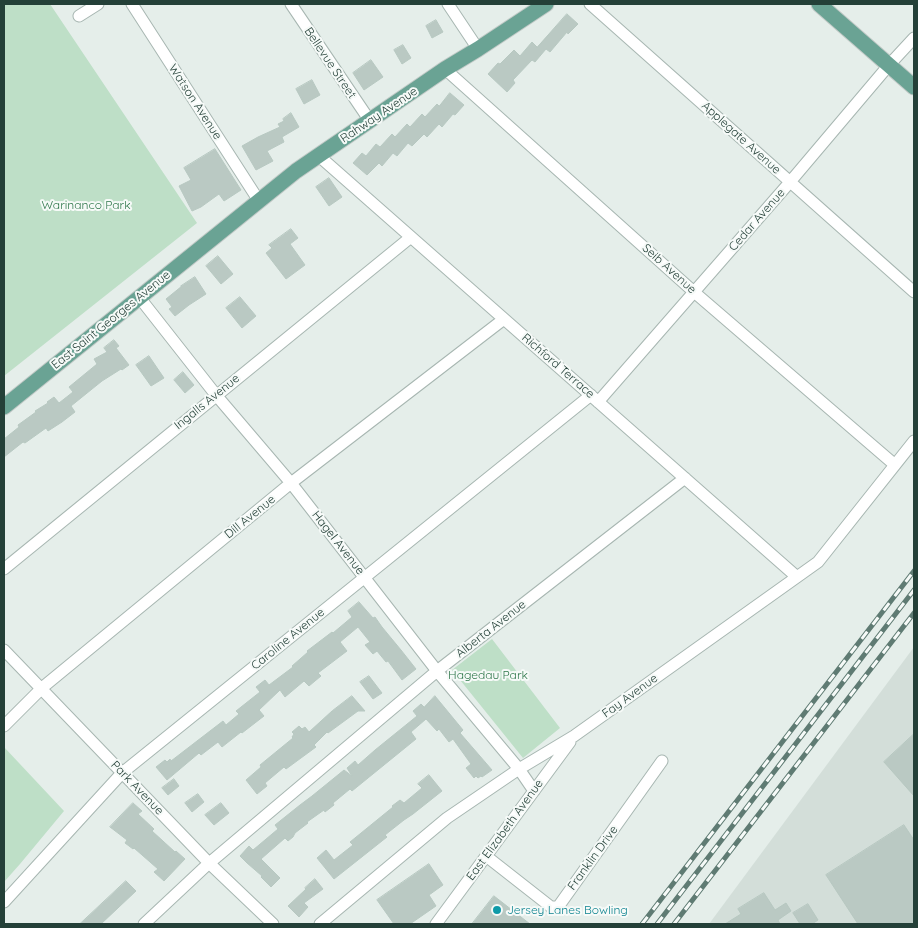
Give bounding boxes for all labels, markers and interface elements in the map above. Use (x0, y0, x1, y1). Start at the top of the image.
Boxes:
street label: Bellevue Street (301, 25, 359, 101)
street label: Watson Avenue (165, 62, 225, 142)
street label: Rahway Avenue (338, 84, 420, 146)
street label: Applegate Avenue (698, 99, 784, 177)
street label: Cedar Avenue (726, 186, 788, 254)
park label: Warinanco Park (41, 198, 131, 212)
street label: Seib Avenue (639, 241, 699, 297)
street label: East Saint Georges Avenue (49, 268, 173, 372)
street label: Richford Terrace (519, 331, 597, 401)
street label: Ingalls Avenue (171, 371, 243, 433)
street label: Dill Avenue (222, 492, 278, 542)
street label: Hagel Avenue (309, 508, 367, 578)
street label: Alberta Avenue (453, 597, 529, 661)
street label: Caroline Avenue (248, 605, 328, 673)
park label: Hagedau Park (448, 668, 528, 682)
street label: Fay Avenue (599, 671, 661, 721)
street label: Park Avenue (108, 758, 166, 818)
street label: East Elizabeth Avenue (463, 777, 547, 883)
street label: Franklin Drive (565, 823, 621, 893)
place label: Jersey Lanes Bowling (507, 903, 628, 917)
marker: Jersey Lanes Bowling (491, 904, 503, 916)

